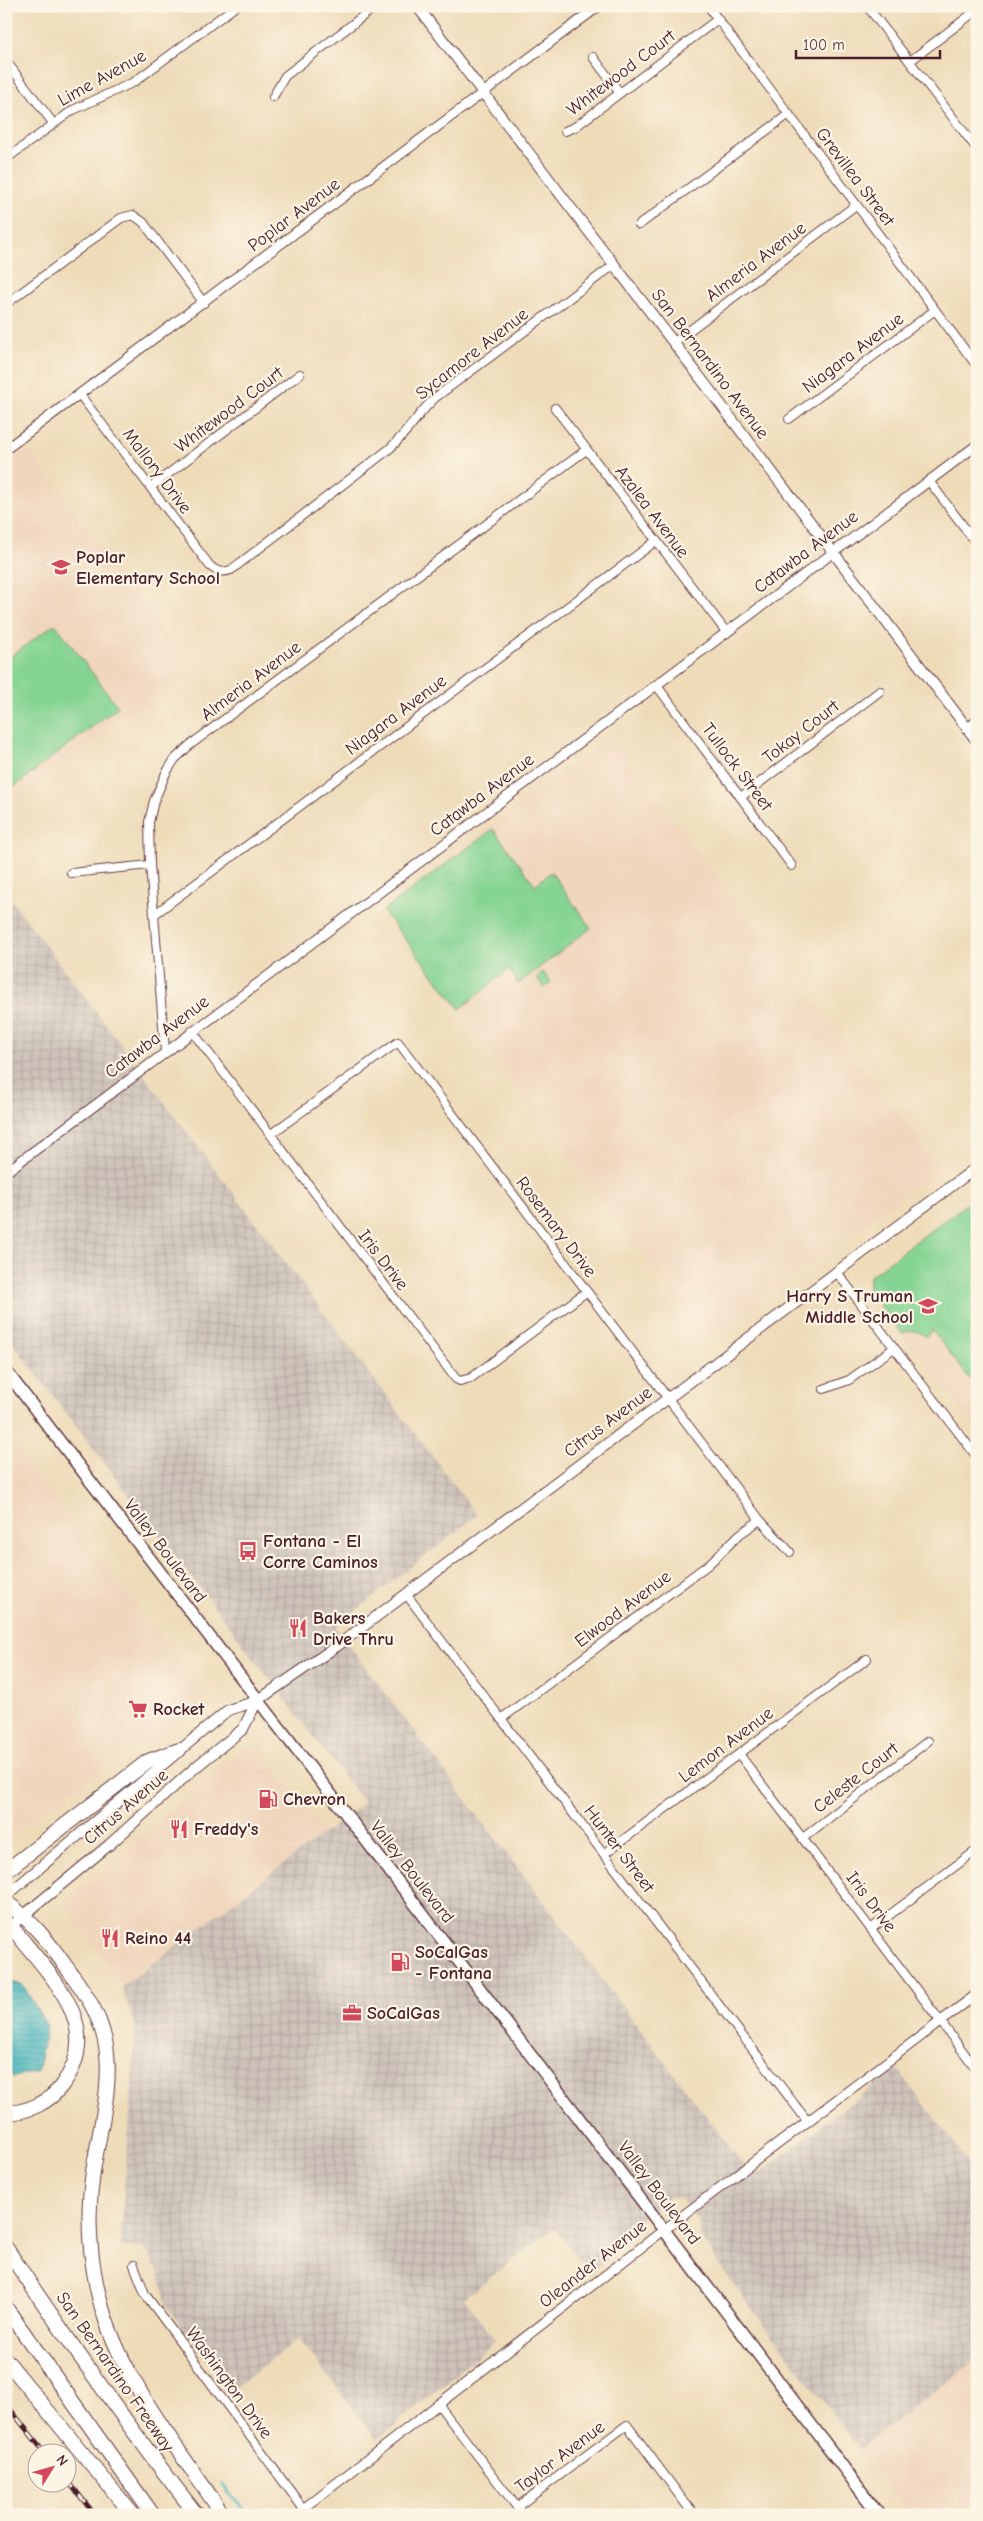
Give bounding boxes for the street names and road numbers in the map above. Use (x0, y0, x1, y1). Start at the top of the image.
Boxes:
street label: Whitewood Court (563, 25, 680, 121)
street label: Lime Avenue (54, 45, 150, 111)
street label: Grevillea Street (811, 124, 899, 231)
street label: Poplar Avenue (244, 174, 344, 256)
street label: Almeria Avenue (702, 218, 810, 306)
street label: San Bernardino Avenue (647, 285, 773, 443)
street label: Sycamore Avenue (412, 304, 532, 404)
street label: Niagara Avenue (798, 308, 908, 398)
street label: Whitewood Court (171, 362, 288, 458)
street label: Mallory Drive (118, 424, 196, 518)
street label: Azalea Avenue (610, 462, 694, 562)
street label: Catawba Avenue (750, 506, 862, 598)
street label: Almeria Avenue (197, 637, 305, 725)
street label: Niagara Avenue (341, 670, 451, 760)
street label: Tokay Court (759, 695, 844, 768)
street label: Tullock Street (697, 719, 777, 816)
street label: Catawba Avenue (426, 749, 538, 841)
street label: Catawba Avenue (101, 991, 213, 1083)
street label: Rosemary Drive (511, 1173, 601, 1281)
street label: Iris Drive (353, 1226, 413, 1294)
street label: Citrus Avenue (560, 1382, 656, 1462)
street label: Valley Boulevard (119, 1495, 211, 1607)
street label: Elwood Avenue (571, 1566, 675, 1652)
street label: Lemon Avenue (675, 1703, 777, 1787)
street label: Celeste Court (809, 1738, 903, 1818)
street label: Citrus Avenue (80, 1765, 172, 1849)
street label: Hunter Street (579, 1801, 659, 1898)
street label: Valley Boulevard (365, 1817, 459, 1927)
street label: Iris Drive (841, 1868, 901, 1936)
street label: Valley Boulevard (613, 2137, 705, 2249)
street label: Oleander Avenue (535, 2216, 651, 2312)
street label: San Bernardino Freeway (52, 2288, 179, 2457)
street label: Washington Drive (181, 2323, 277, 2443)
street label: Taylor Avenue (511, 2417, 609, 2497)

